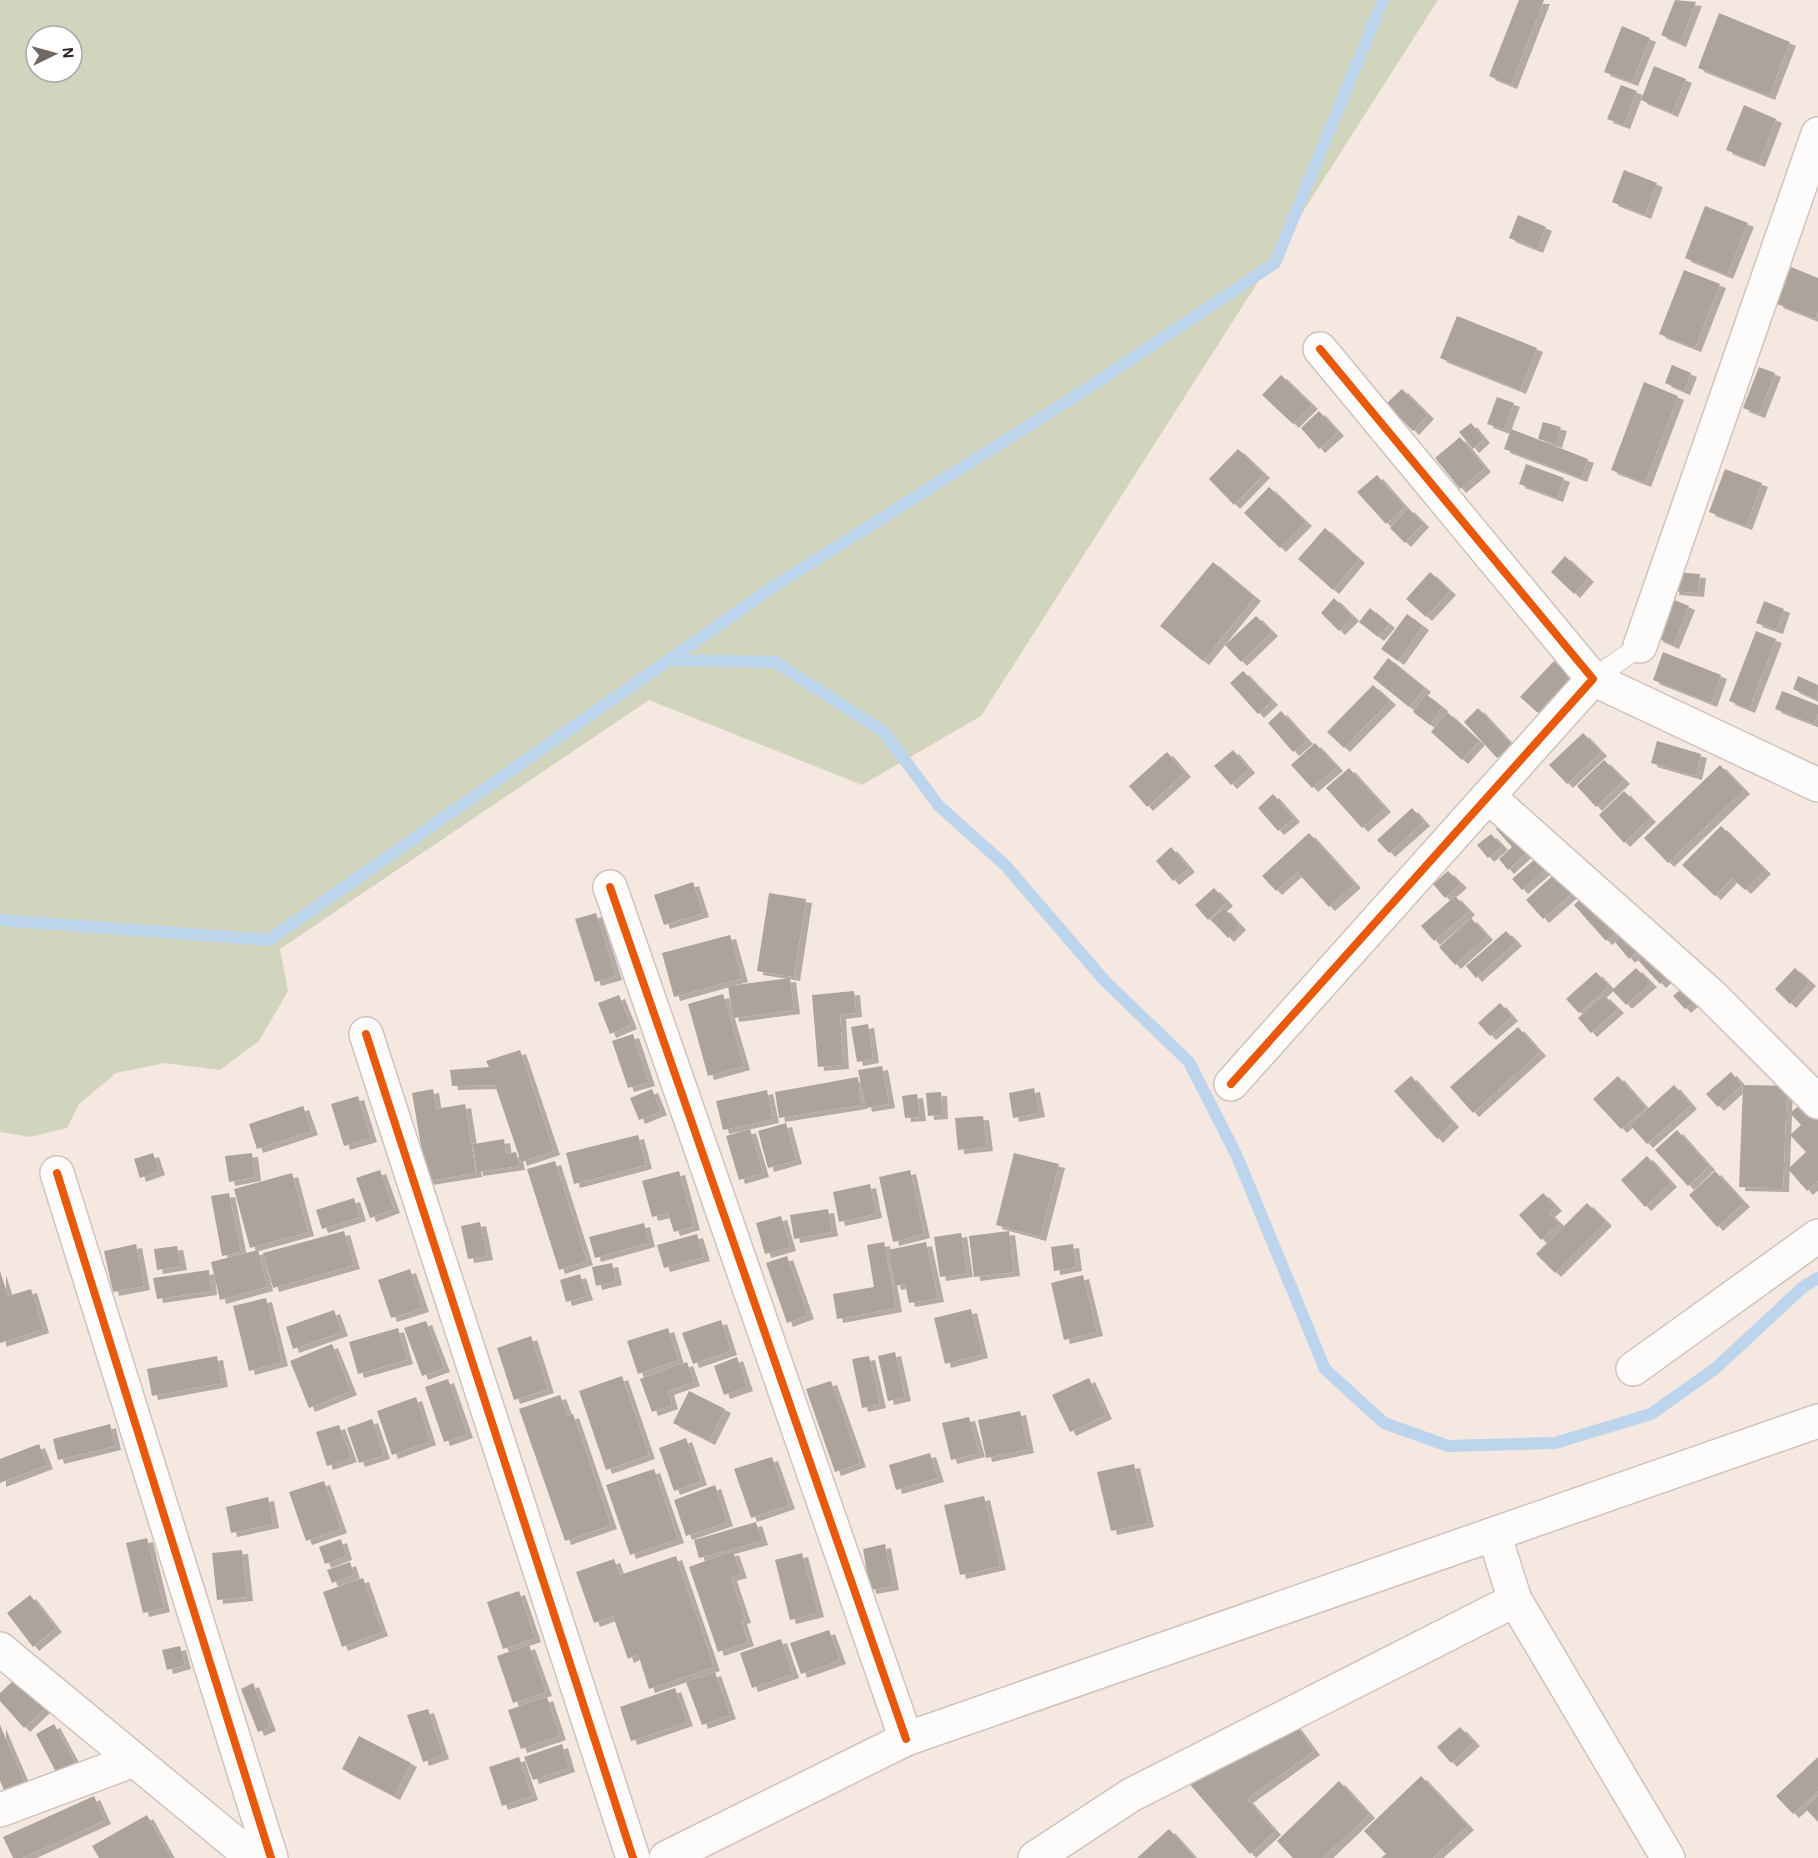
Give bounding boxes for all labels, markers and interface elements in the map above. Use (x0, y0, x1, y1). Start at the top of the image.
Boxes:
north arrow (24, 24, 84, 84)
text: N (59, 47, 76, 59)

